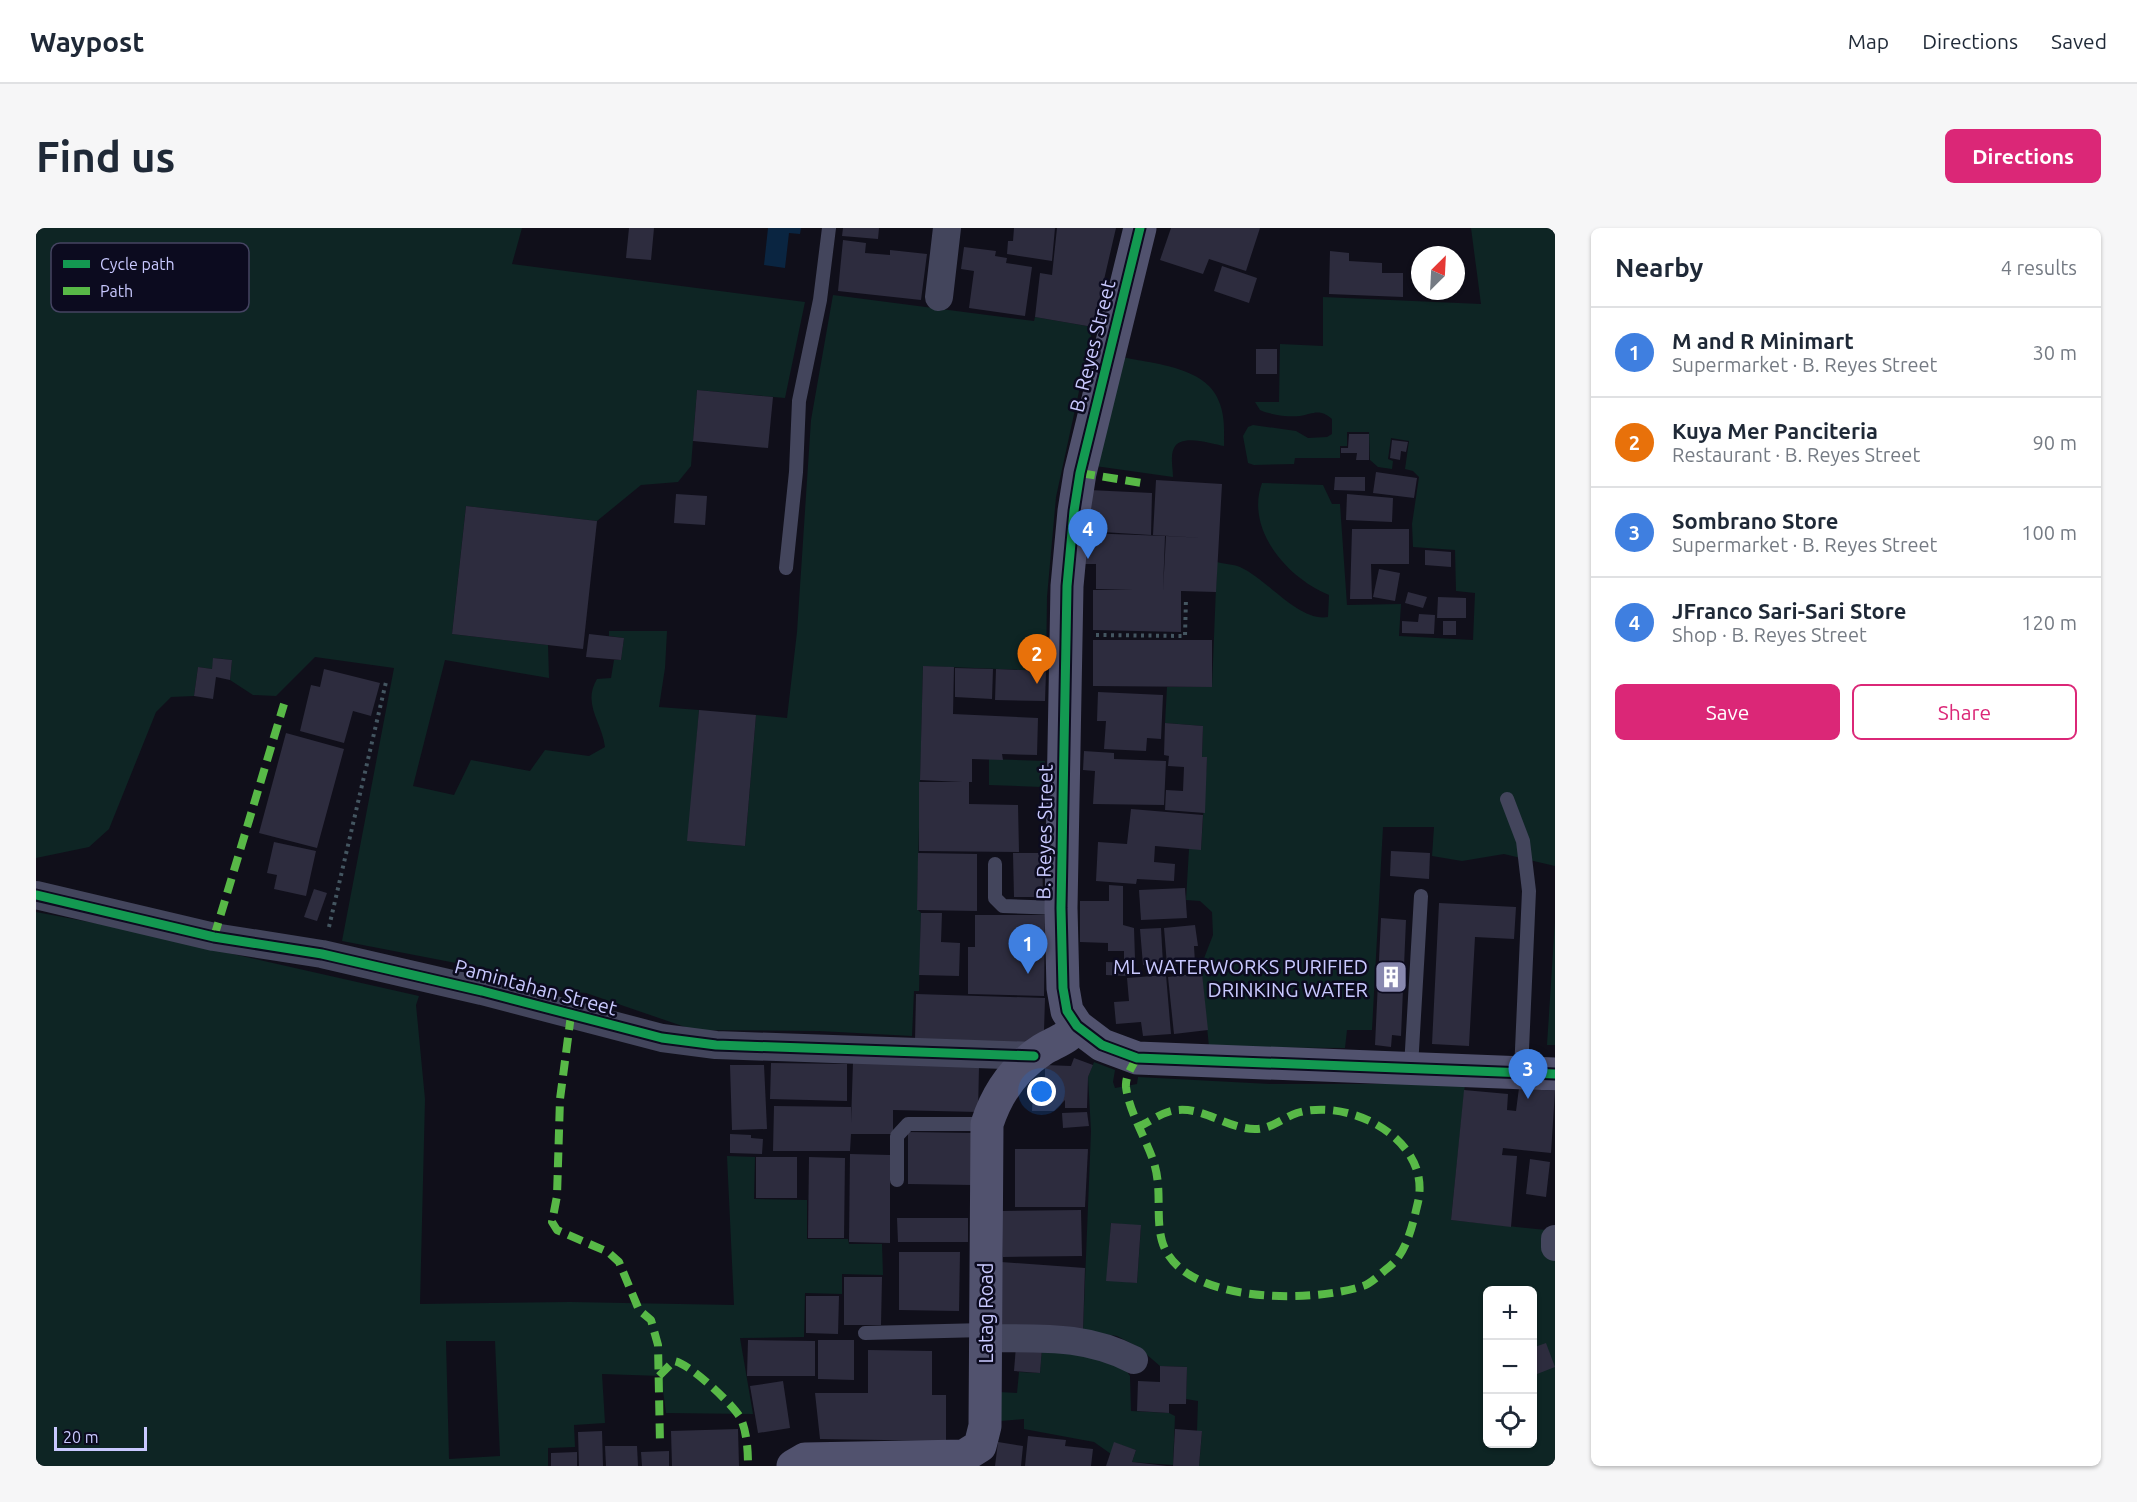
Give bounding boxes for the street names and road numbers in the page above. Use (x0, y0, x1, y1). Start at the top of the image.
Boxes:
street label: B. Reyes Street (1064, 277, 1120, 414)
street label: B. Reyes Street (1031, 764, 1057, 900)
street label: Pamintahan Street (452, 954, 620, 1020)
street label: Latag Road (974, 1263, 997, 1363)

